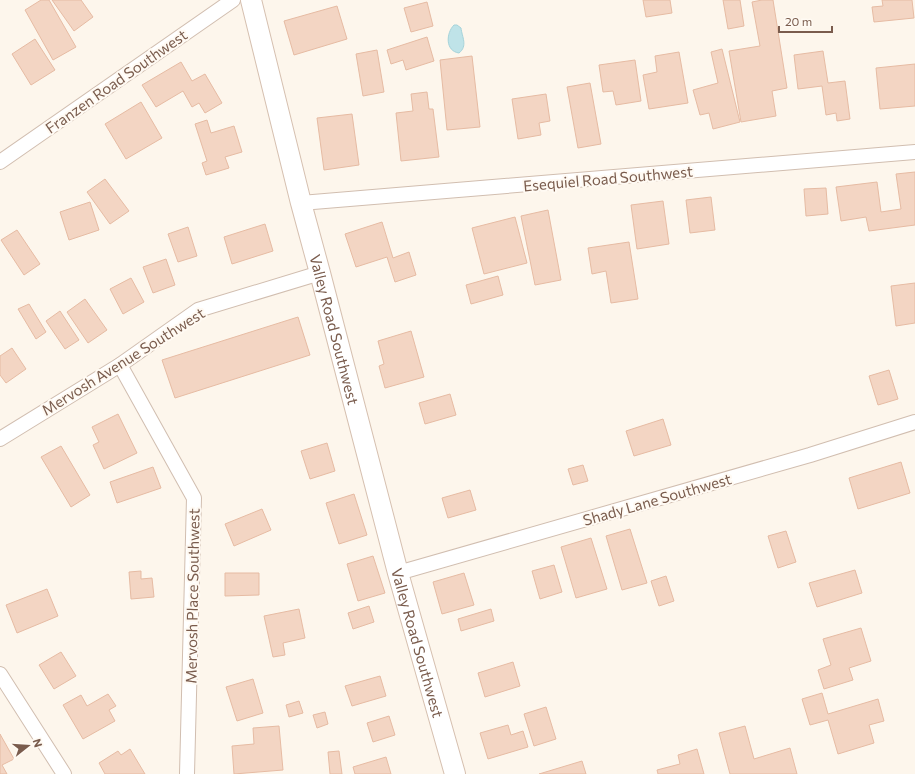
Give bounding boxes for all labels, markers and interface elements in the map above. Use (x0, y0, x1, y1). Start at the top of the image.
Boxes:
scale bar (779, 8, 832, 34)
text: 20 m (785, 14, 812, 28)
street label: Franzen Road Southwest (42, 25, 190, 137)
street label: Esequiel Road Southwest (522, 162, 694, 194)
street label: Valley Road Southwest (306, 252, 363, 407)
street label: Mervosh Avenue Southwest (38, 303, 208, 419)
street label: Shady Lane Southwest (581, 469, 733, 529)
street label: Mervosh Place Southwest (181, 508, 203, 684)
street label: Valley Road Southwest (388, 566, 448, 720)
north arrow (8, 726, 48, 766)
text: N (31, 737, 45, 749)

